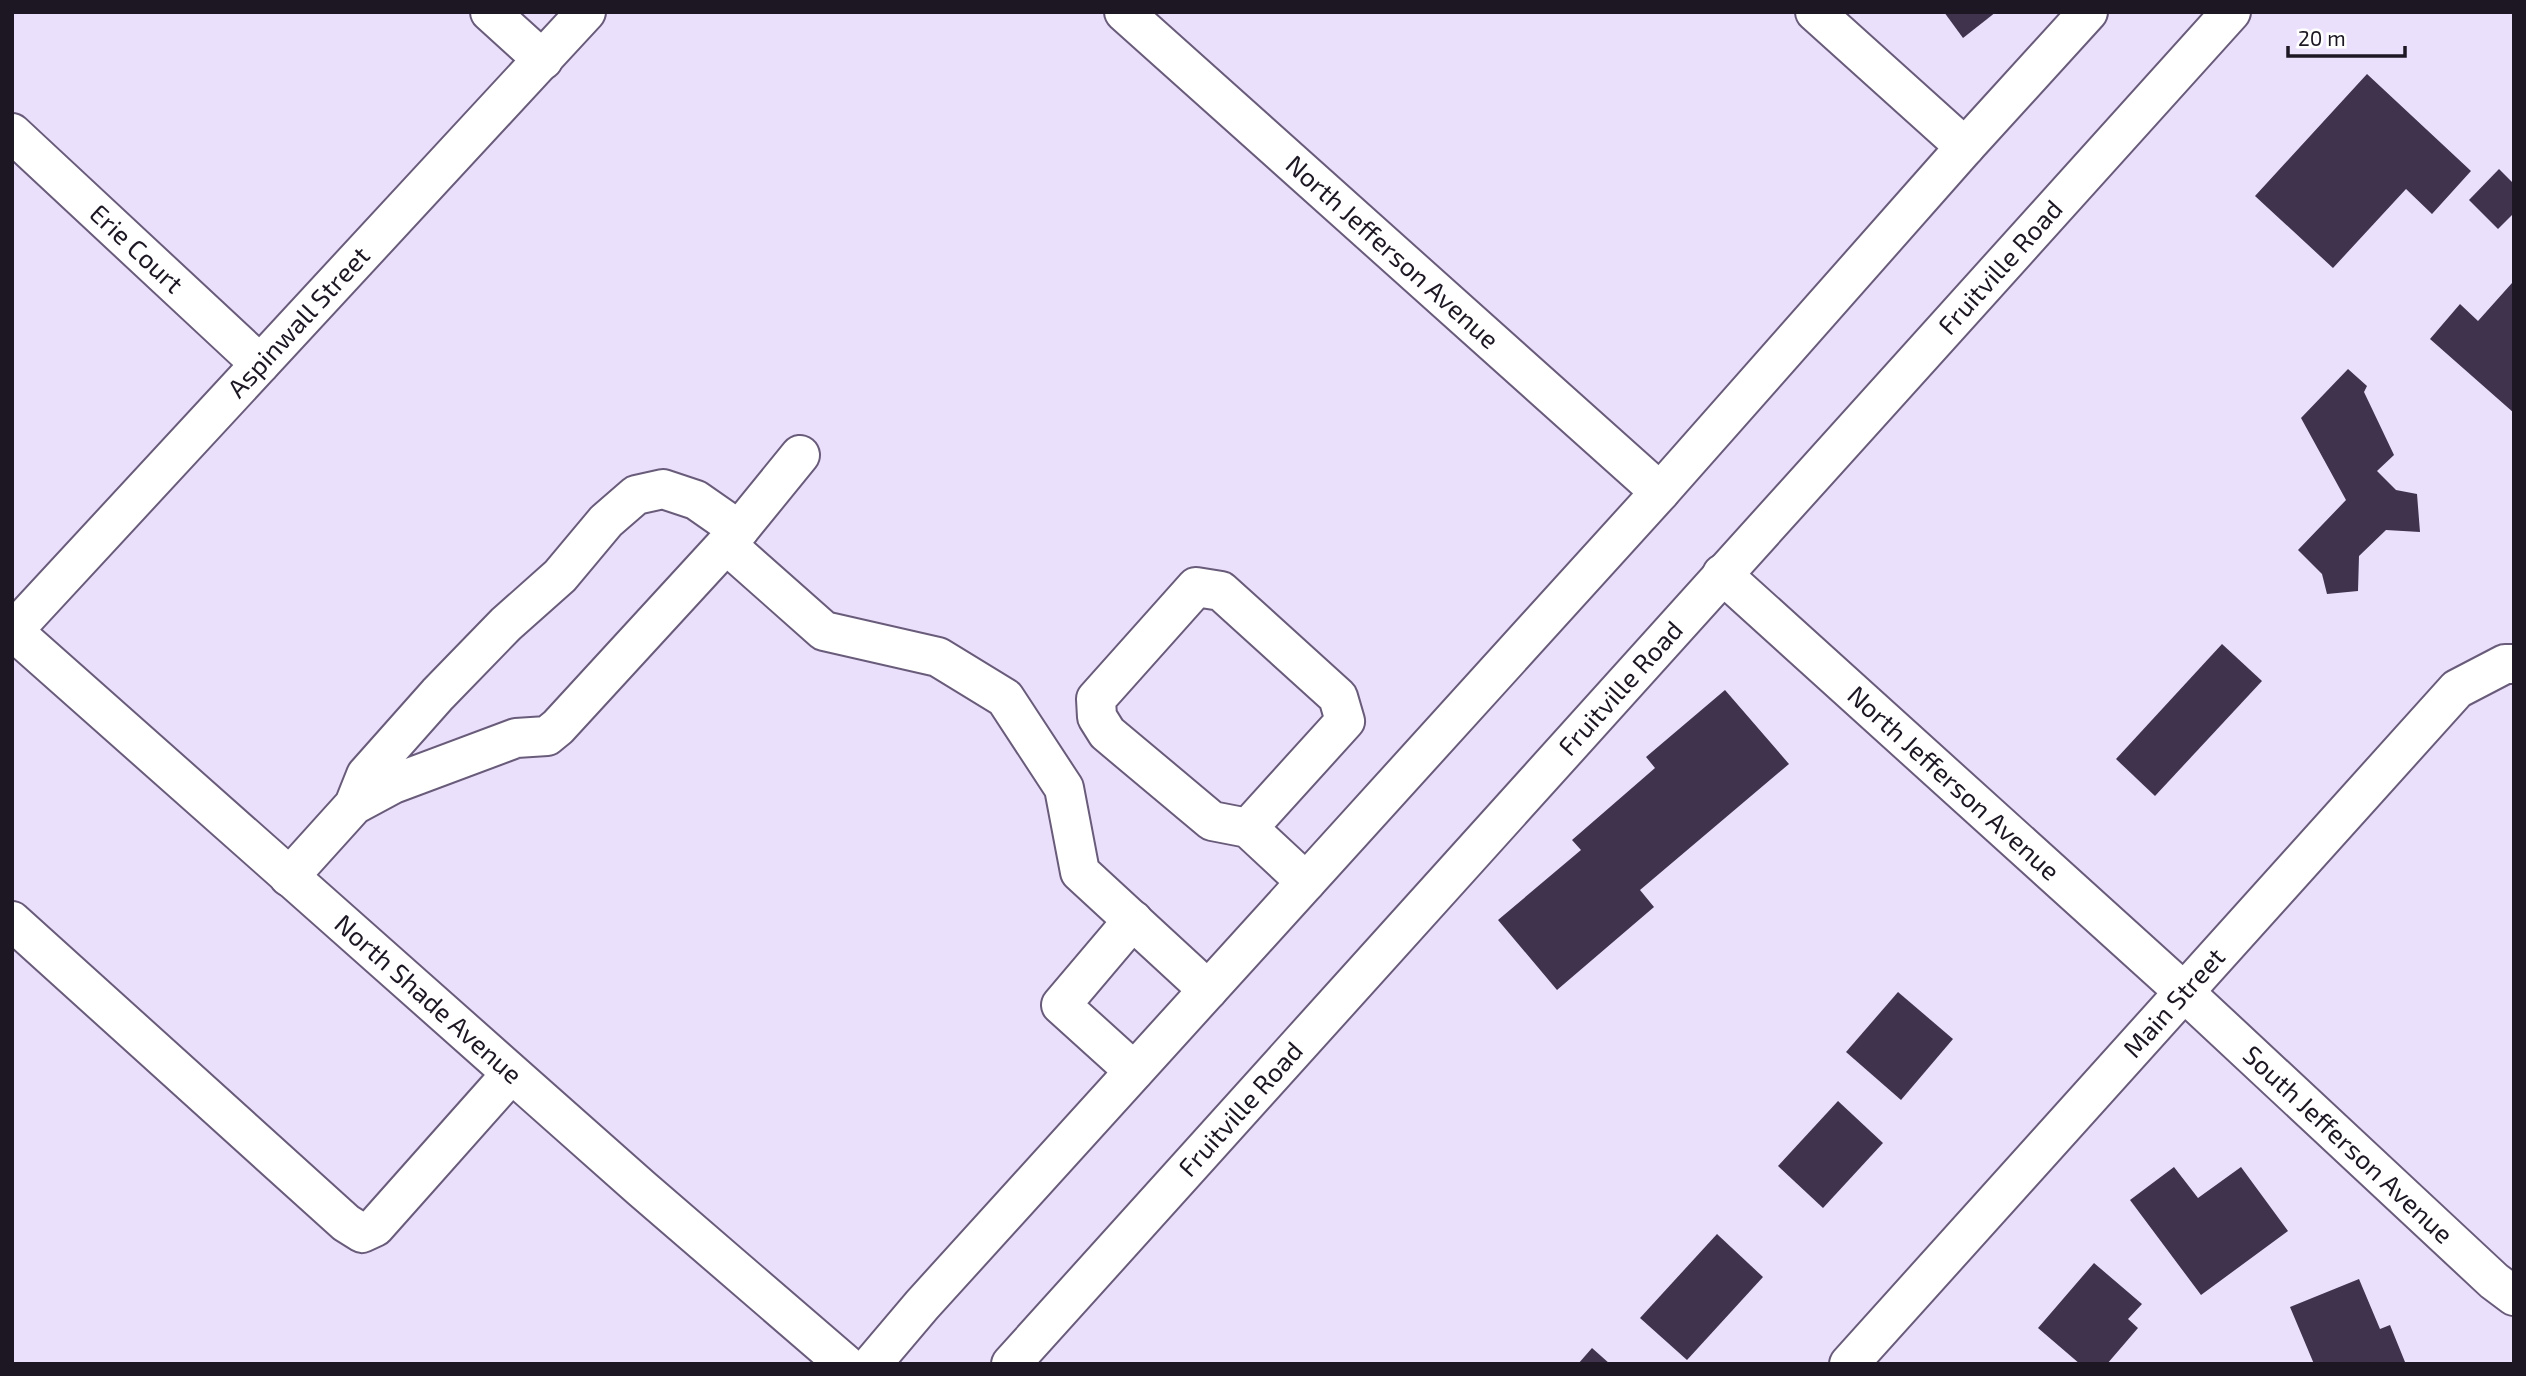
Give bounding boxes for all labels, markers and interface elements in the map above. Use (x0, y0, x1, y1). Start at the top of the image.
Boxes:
scale bar (2288, 14, 2405, 58)
text: 20 m (2298, 25, 2346, 50)
street label: North Jefferson Avenue (1280, 148, 1506, 354)
street label: Fruitville Road (1931, 193, 2068, 340)
street label: Erie Court (84, 197, 190, 299)
street label: Aspinwall Street (220, 239, 375, 403)
street label: Fruitville Road (1551, 614, 1688, 761)
street label: North Jefferson Avenue (1842, 679, 2067, 886)
street label: North Shade Avenue (329, 907, 529, 1089)
street label: Main Street (2116, 941, 2230, 1063)
street label: Fruitville Road (1171, 1035, 1308, 1182)
street label: South Jefferson Avenue (2238, 1038, 2460, 1249)

